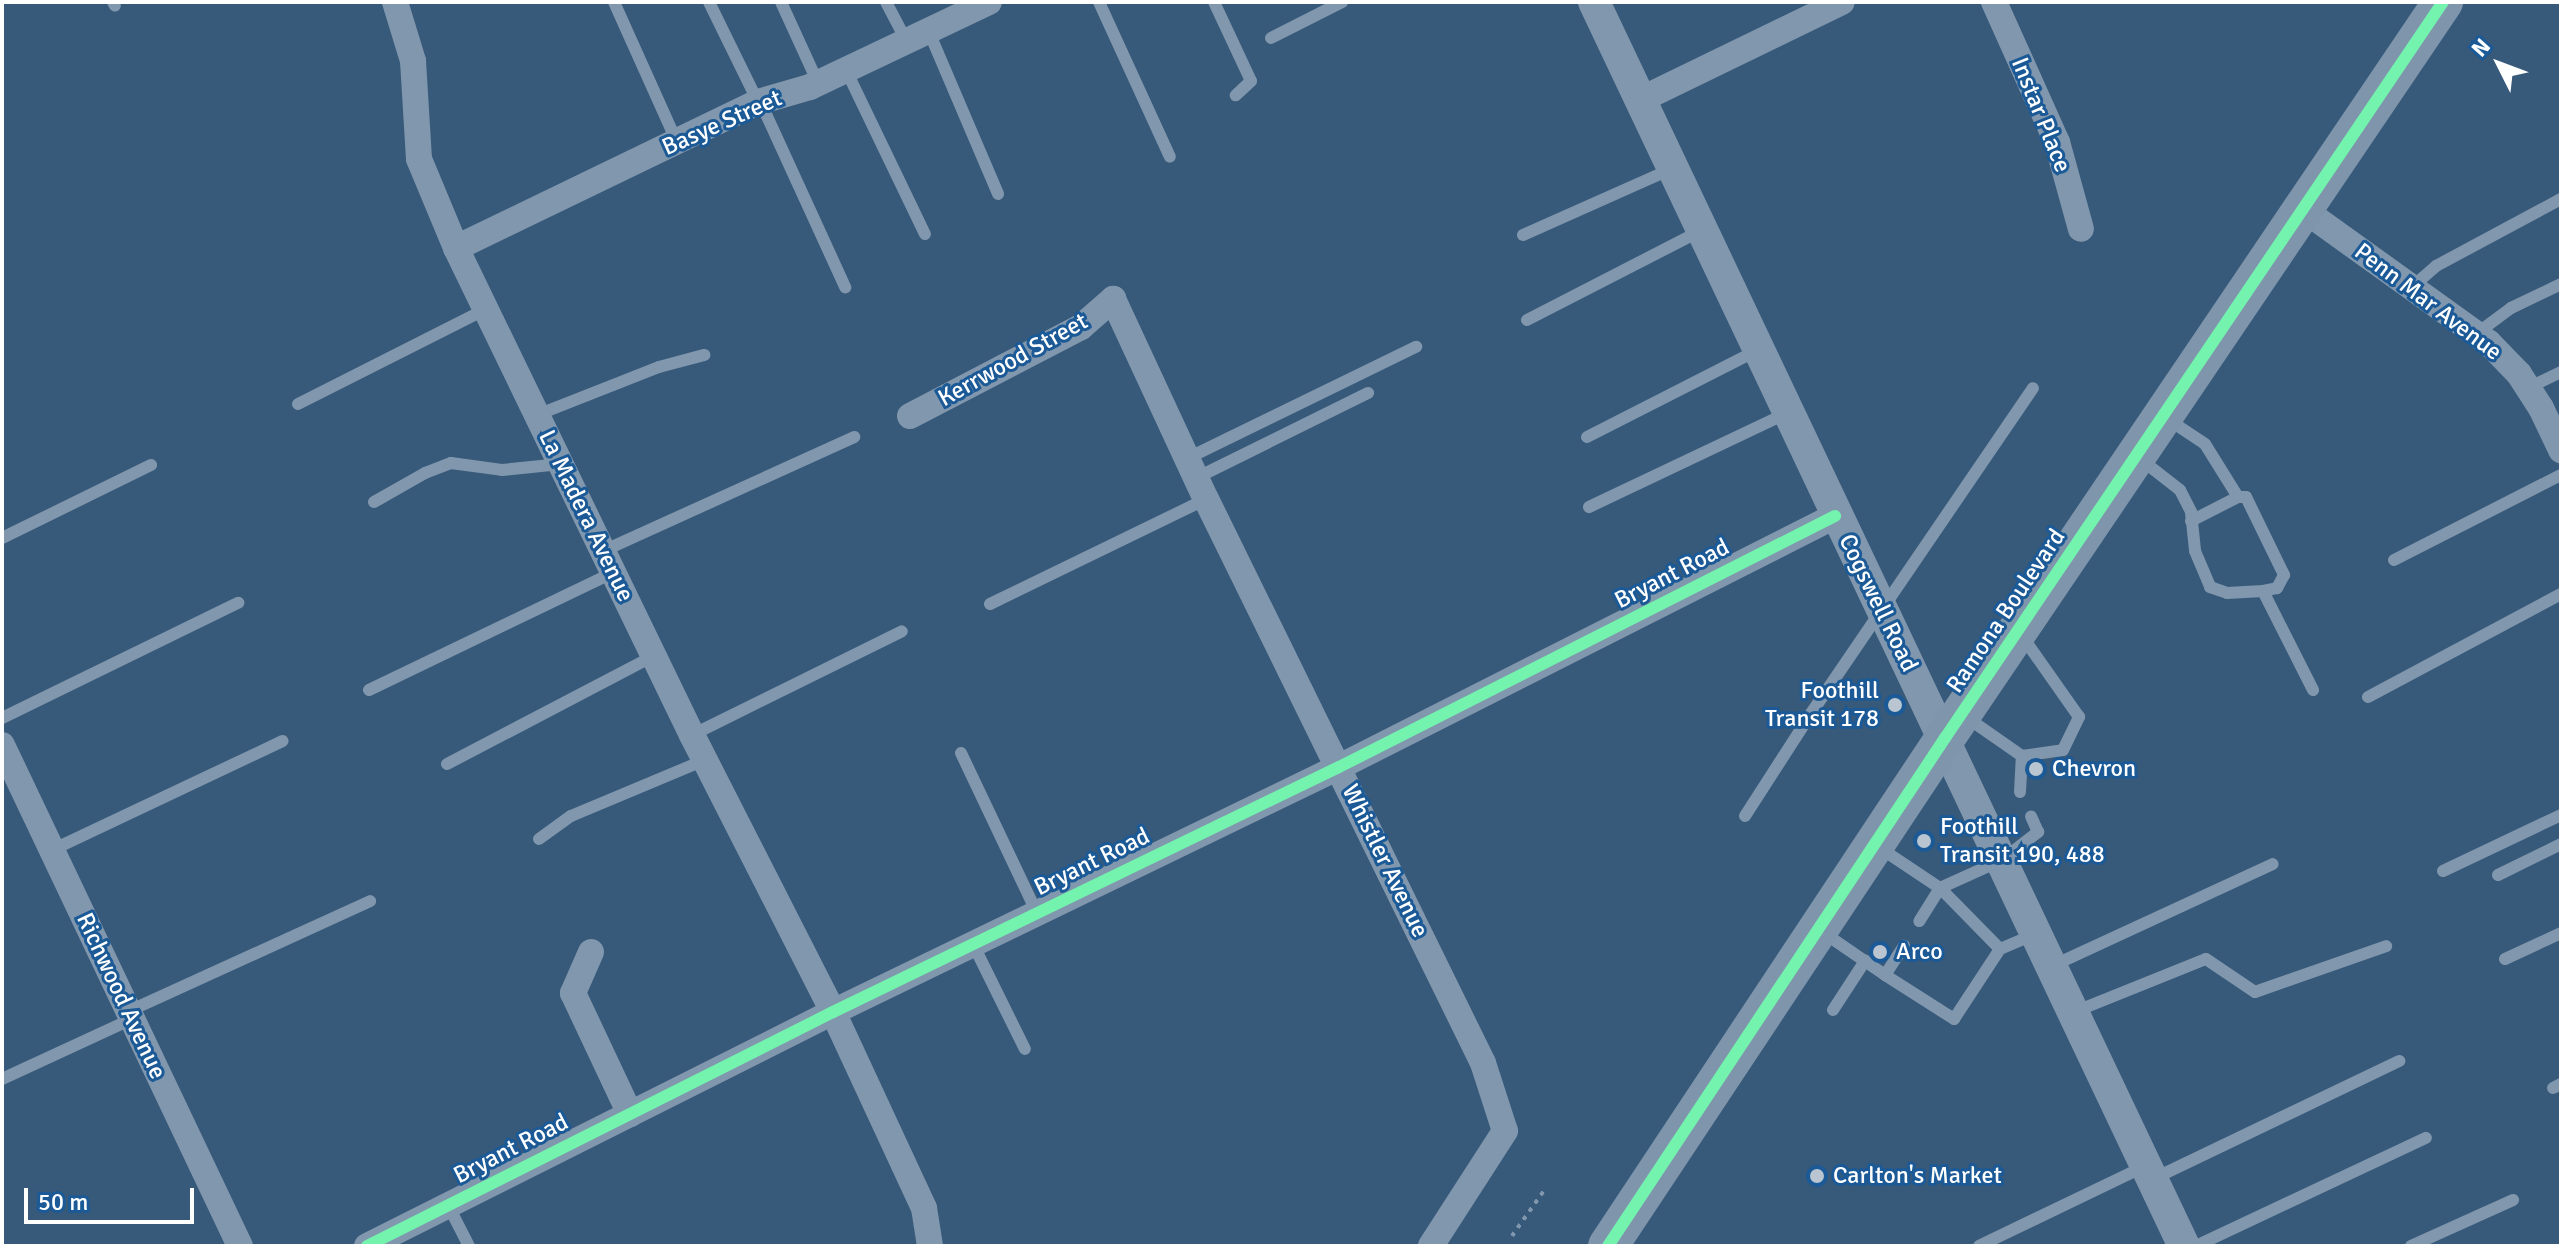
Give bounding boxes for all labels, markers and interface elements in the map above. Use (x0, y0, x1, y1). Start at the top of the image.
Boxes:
north arrow (2459, 24, 2539, 104)
text: N (2466, 33, 2496, 62)
street label: Instar Place (2005, 53, 2077, 177)
street label: Basye Street (658, 84, 786, 162)
street label: Penn Mar Avenue (2349, 237, 2507, 367)
street label: Kerrwood Street (933, 307, 1093, 413)
street label: La Madera Avenue (532, 426, 640, 606)
street label: Ramona Boulevard (1940, 524, 2072, 698)
street label: Cogswell Road (1832, 530, 1924, 676)
street label: Bryant Road (1610, 533, 1734, 615)
place label: Foothill Transit 178 (1765, 677, 1879, 733)
marker: Foothill Transit 178 (1886, 696, 1904, 714)
place label: Chevron (2052, 755, 2136, 783)
marker: Chevron (2027, 760, 2045, 778)
street label: Whistler Avenue (1335, 780, 1435, 942)
place label: Foothill Transit 190, 488 (1940, 813, 2105, 869)
street label: Bryant Road (1030, 822, 1154, 902)
marker: Foothill Transit 190, 488 (1915, 832, 1933, 850)
street label: Richwood Avenue (70, 908, 172, 1084)
place label: Arco (1896, 938, 1943, 966)
marker: Arco (1871, 943, 1889, 961)
street label: Bryant Road (449, 1108, 573, 1190)
place label: Carlton's Market (1833, 1162, 2002, 1190)
marker: Carlton's Market (1808, 1167, 1826, 1185)
scale bar (28, 1172, 198, 1222)
text: 50 m (38, 1187, 88, 1217)

